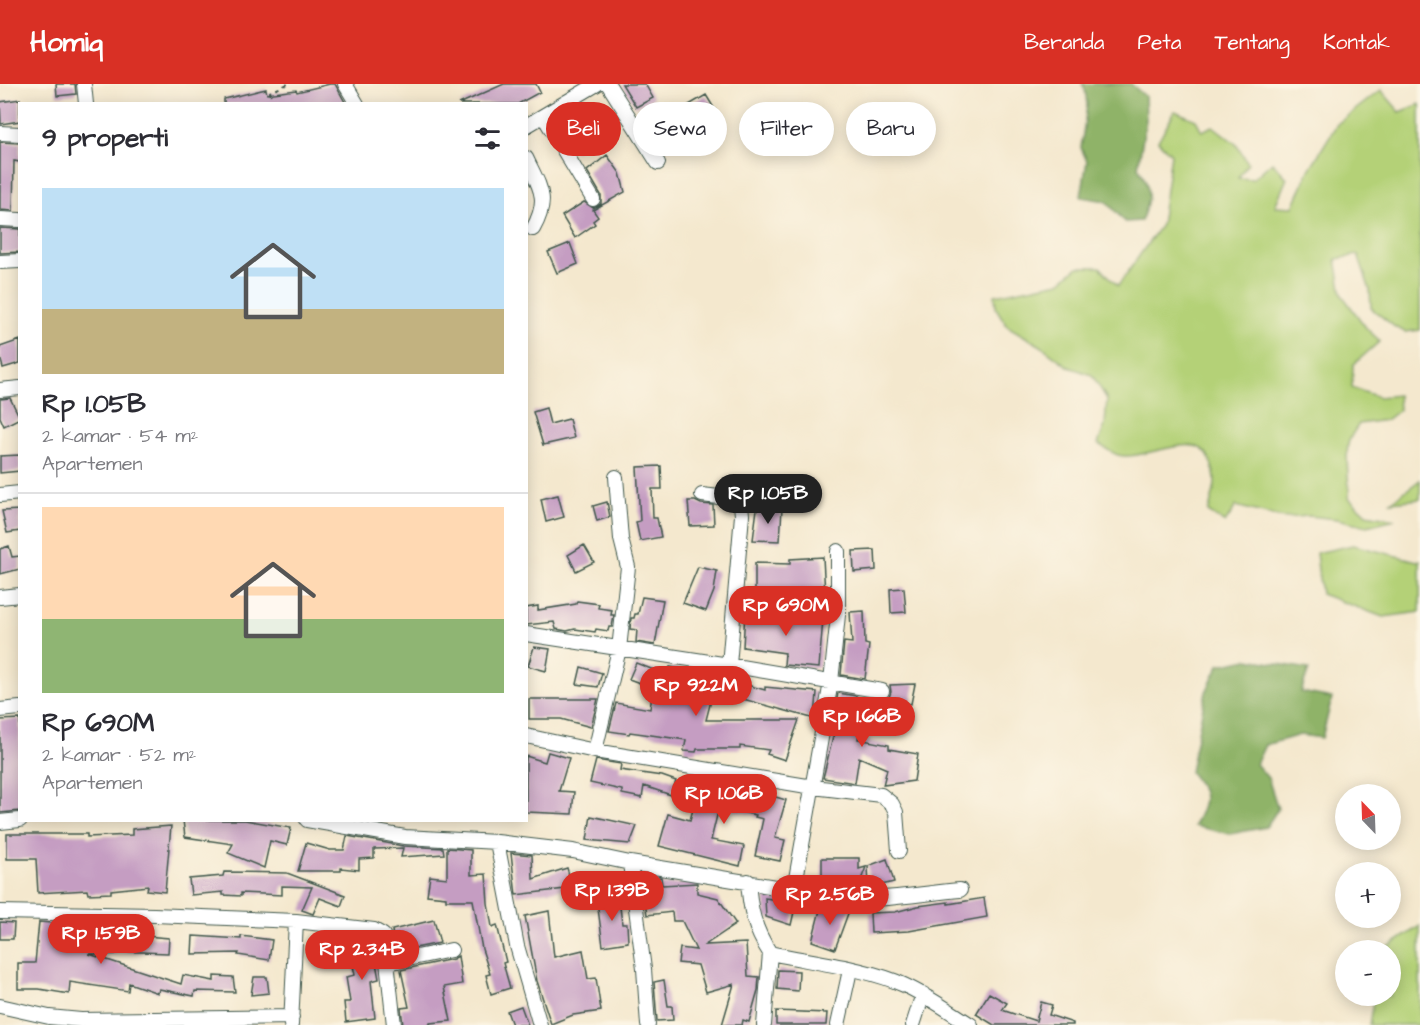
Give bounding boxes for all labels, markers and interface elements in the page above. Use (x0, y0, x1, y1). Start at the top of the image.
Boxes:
text: Homiq (30, 23, 103, 62)
text: Beranda (1024, 28, 1105, 57)
text: Peta (1138, 28, 1181, 57)
text: Tentang (1214, 28, 1290, 57)
text: Kontak (1323, 28, 1390, 57)
chip: Beli (546, 102, 621, 156)
chip: Sewa (633, 102, 727, 156)
chip: Filter (739, 102, 834, 156)
chip: Baru (846, 102, 936, 156)
text: 9 properti (42, 120, 168, 156)
icon: filters (471, 122, 504, 155)
icon: home (219, 227, 327, 335)
text: Rp 1.05B (42, 386, 146, 422)
text: 2 kamar · 54 m² (42, 422, 198, 450)
text: Apartemen (42, 450, 142, 478)
pin: Rp 1.05B (706, 474, 830, 525)
text: Rp 1.05B (728, 479, 808, 507)
icon: home (219, 546, 327, 654)
pin: Rp 690M (731, 586, 841, 637)
text: Rp 690M (743, 591, 829, 619)
pin: Rp 922M (641, 666, 751, 717)
text: Rp 922M (654, 671, 738, 699)
pin: Rp 1.66B (800, 697, 924, 748)
text: Rp 1.66B (823, 702, 901, 730)
text: Rp 690M (42, 705, 154, 741)
text: 2 kamar · 52 m² (42, 741, 196, 769)
text: Apartemen (42, 769, 142, 797)
pin: Rp 1.06B (662, 774, 786, 825)
text: Rp 1.06B (685, 779, 763, 807)
north arrow (1335, 784, 1401, 850)
map controls (1335, 784, 1401, 1006)
button: + (1335, 862, 1401, 928)
pin: Rp 1.39B (550, 871, 674, 922)
pin: Rp 2.56B (768, 875, 892, 926)
text: Rp 1.39B (575, 876, 649, 904)
text: Rp 2.56B (786, 880, 874, 908)
pin: Rp 1.59B (39, 914, 163, 965)
text: Rp 1.59B (62, 919, 140, 947)
pin: Rp 2.34B (300, 930, 424, 981)
text: Rp 2.34B (319, 935, 405, 963)
button: − (1335, 940, 1401, 1006)

